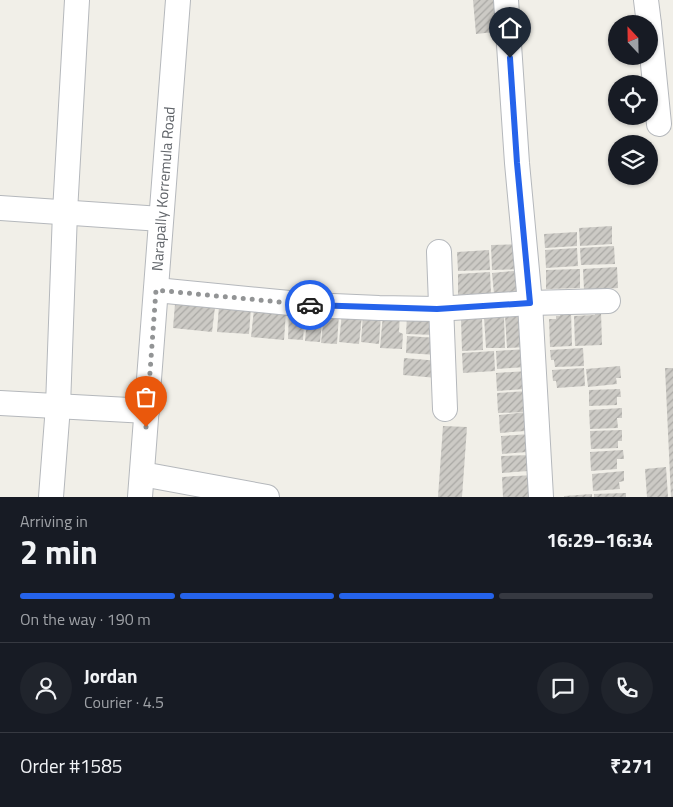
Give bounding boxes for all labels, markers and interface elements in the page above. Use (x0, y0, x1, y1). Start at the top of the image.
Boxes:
pin (489, 7, 531, 58)
icon: home (496, 14, 524, 42)
north arrow (608, 15, 658, 65)
map controls (608, 15, 658, 185)
button: locate (608, 75, 658, 125)
street label: Narapally Korremula Road (145, 106, 181, 272)
button: layers (608, 135, 658, 185)
courier (285, 280, 335, 330)
icon: car (296, 291, 324, 319)
pin (125, 376, 167, 427)
icon: bag (132, 383, 160, 411)
text: Arriving in (20, 509, 88, 533)
text: 16:29–16:34 (546, 525, 653, 554)
text: 2 min (20, 528, 98, 576)
text: On the way · 190 m (20, 607, 151, 631)
text: Jordan (84, 661, 137, 690)
button: person (20, 662, 72, 714)
button: chat (537, 662, 589, 714)
button: phone (601, 662, 653, 714)
text: Courier · 4.5 (84, 690, 164, 714)
text: Order #1585 (20, 751, 122, 780)
text: ₹271 (610, 751, 653, 780)

